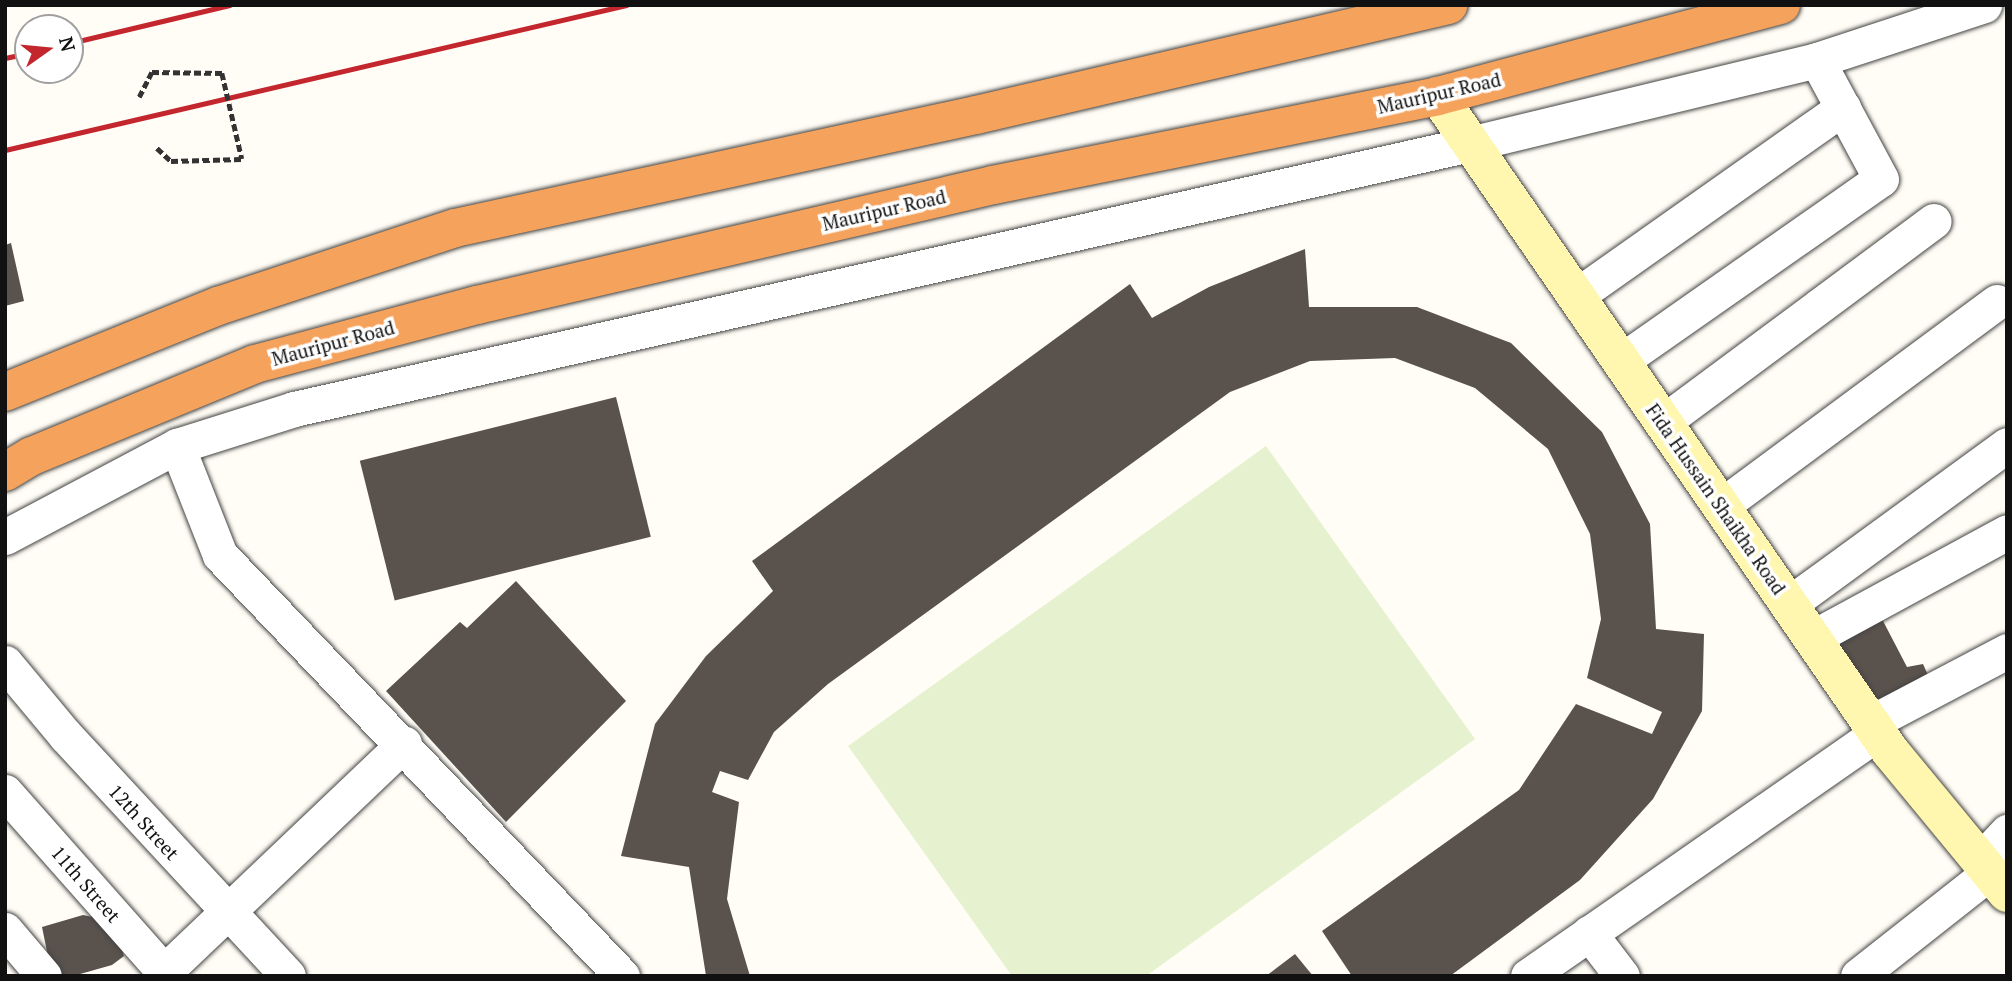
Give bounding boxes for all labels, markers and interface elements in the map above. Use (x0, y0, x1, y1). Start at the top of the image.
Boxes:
north arrow (14, 14, 84, 84)
text: N (54, 34, 82, 54)
street label: Mauripur Road (1375, 68, 1503, 118)
street label: Mauripur Road (820, 185, 948, 235)
street label: Mauripur Road (269, 316, 397, 370)
street label: Fida Hussain Shaikha Road (1641, 399, 1791, 599)
street label: 12th Street (104, 780, 184, 864)
street label: 11th Street (47, 841, 125, 927)

